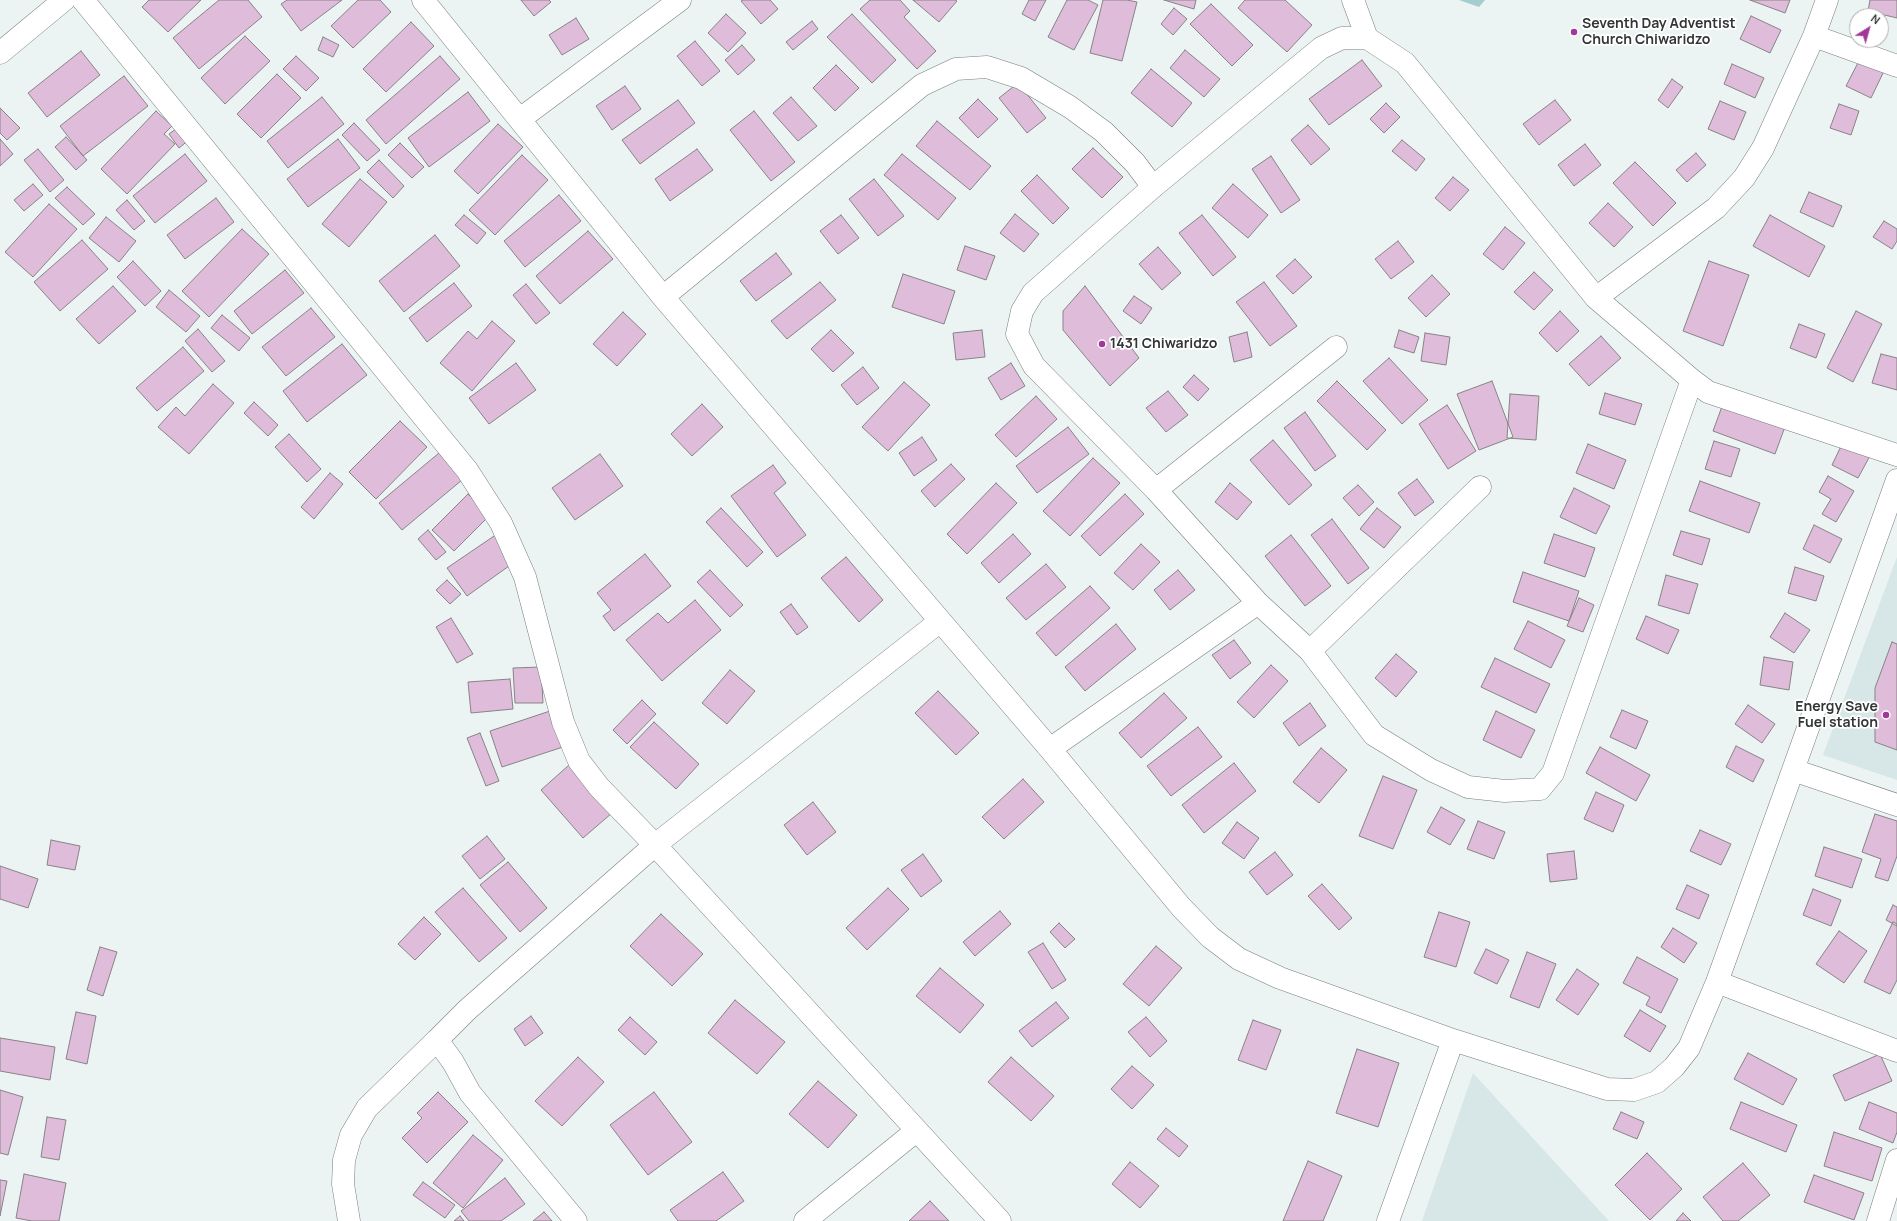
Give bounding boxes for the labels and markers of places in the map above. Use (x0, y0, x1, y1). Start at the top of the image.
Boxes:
place label: Seventh Day Adventist Church Chiwaridzo (1582, 16, 1736, 48)
marker: Seventh Day Adventist Church Chiwaridzo (1569, 27, 1579, 37)
place label: 1431 Chiwaridzo (1110, 336, 1217, 352)
marker: 1431 Chiwaridzo (1097, 339, 1107, 349)
place label: Energy Save Fuel station (1795, 699, 1878, 732)
marker: Energy Save Fuel station (1881, 710, 1891, 720)

